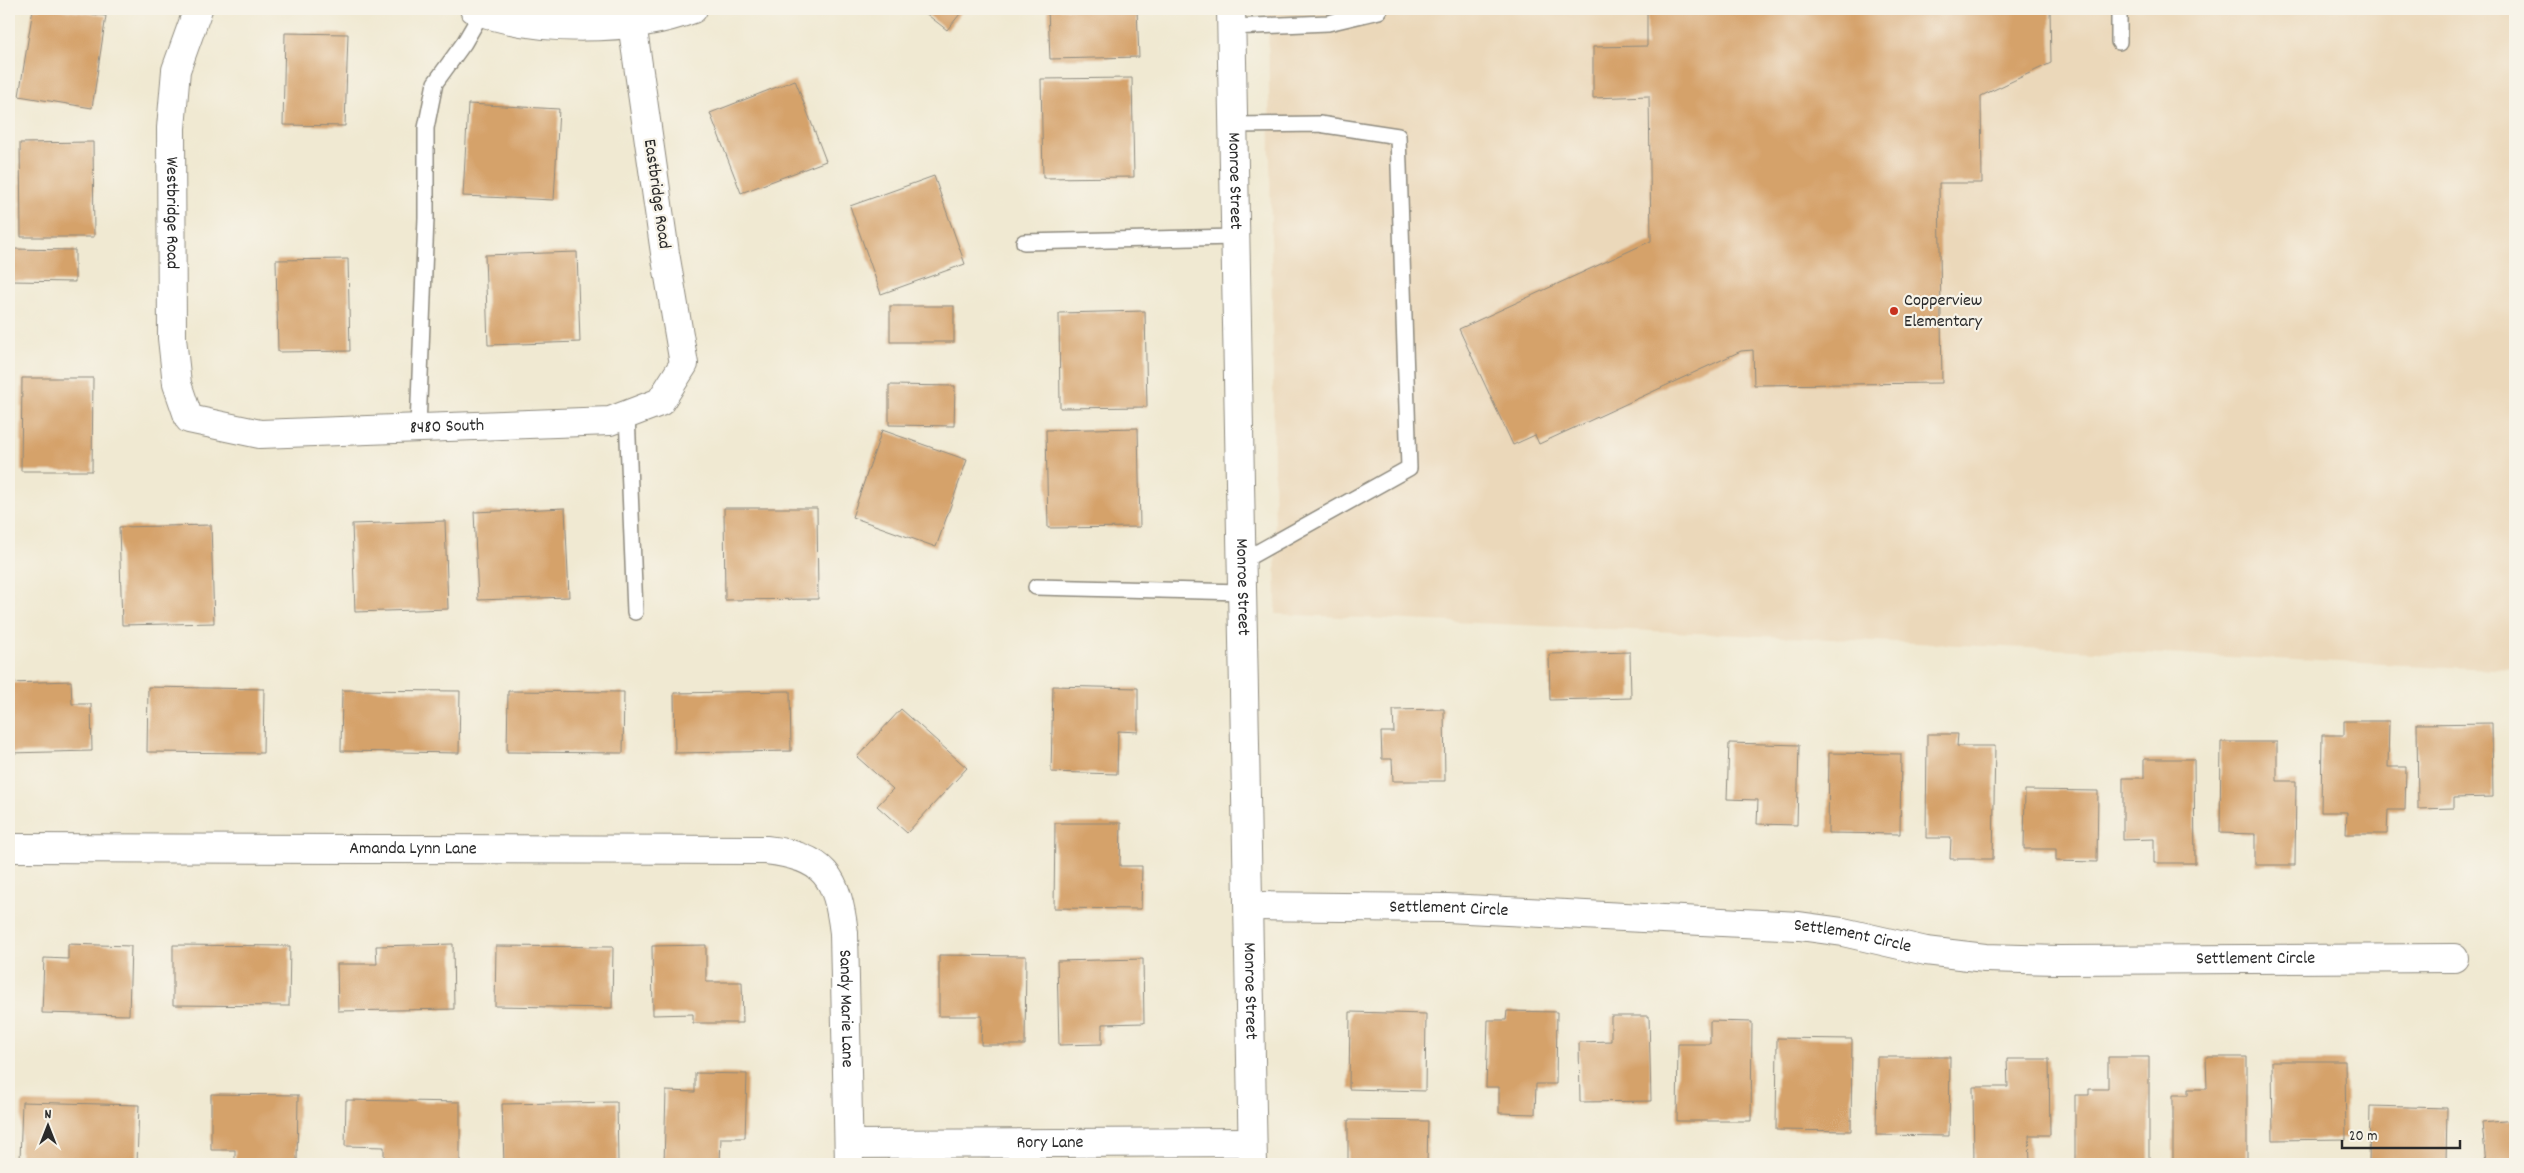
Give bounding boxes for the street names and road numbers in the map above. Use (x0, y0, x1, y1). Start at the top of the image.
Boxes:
street label: Monroe Street (1221, 132, 1248, 230)
street label: Eastbridge Road (636, 137, 676, 251)
street label: Westbridge Road (159, 157, 184, 269)
street label: 8480 South (409, 413, 485, 441)
street label: Monroe Street (1229, 538, 1255, 636)
street label: Amanda Lynn Lane (349, 836, 477, 862)
street label: Settlement Circle (1389, 895, 1509, 924)
street label: Settlement Circle (1793, 913, 1914, 960)
street label: Monroe Street (1236, 942, 1263, 1040)
street label: Settlement Circle (2196, 946, 2315, 972)
street label: Sandy Marie Lane (832, 950, 859, 1068)
street label: Rory Lane (1016, 1130, 1084, 1156)

